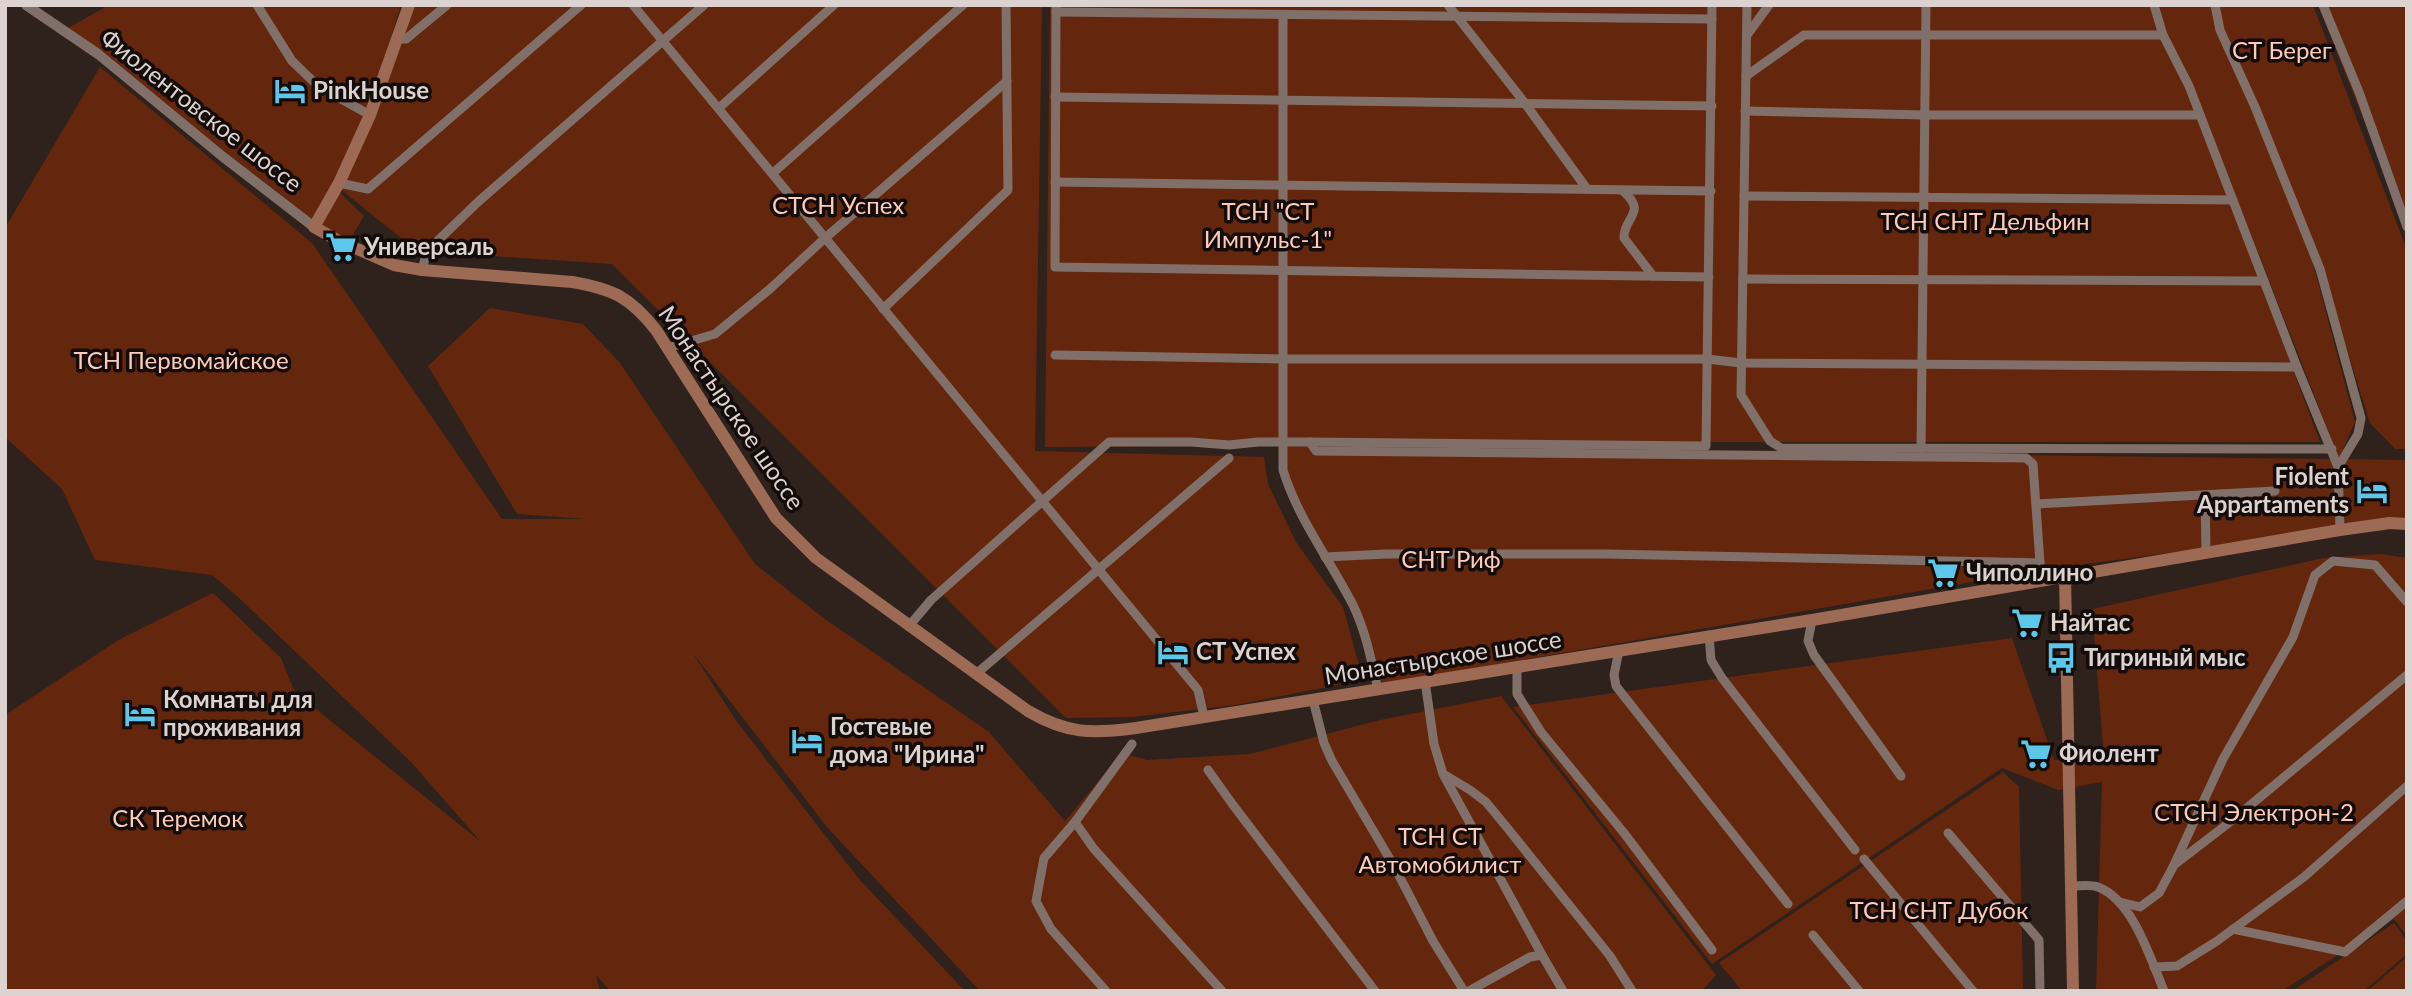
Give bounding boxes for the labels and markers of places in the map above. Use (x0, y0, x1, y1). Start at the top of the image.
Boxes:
hotel icon: PinkHouse (273, 74, 307, 108)
place label: PinkHouse (313, 75, 429, 104)
supermarket icon: Универсаль (324, 230, 358, 264)
place label: Универсаль (363, 231, 494, 260)
place label: Fiolent Appartaments (2196, 461, 2349, 518)
hotel icon: Fiolent Appartaments (2355, 474, 2389, 508)
supermarket icon: Чиполлино (1926, 556, 1960, 590)
place label: Чиполлино (1966, 557, 2093, 586)
supermarket icon: Найтас (2010, 606, 2044, 640)
place label: Найтас (2050, 607, 2131, 636)
hotel icon: СТ Успех (1156, 635, 1190, 669)
place label: СТ Успех (1196, 636, 1296, 665)
bus stop icon: Тигриный мыс (2044, 641, 2078, 675)
place label: Тигриный мыс (2084, 642, 2246, 671)
place label: Комнаты для проживания (163, 684, 313, 741)
hotel icon: Комнаты для проживания (123, 697, 157, 731)
place label: Гостевые дома "Ирина" (830, 711, 984, 768)
hotel icon: Гостевые дома "Ирина" (790, 724, 824, 758)
supermarket icon: Фиолент (2019, 737, 2053, 771)
place label: Фиолент (2059, 738, 2159, 767)

